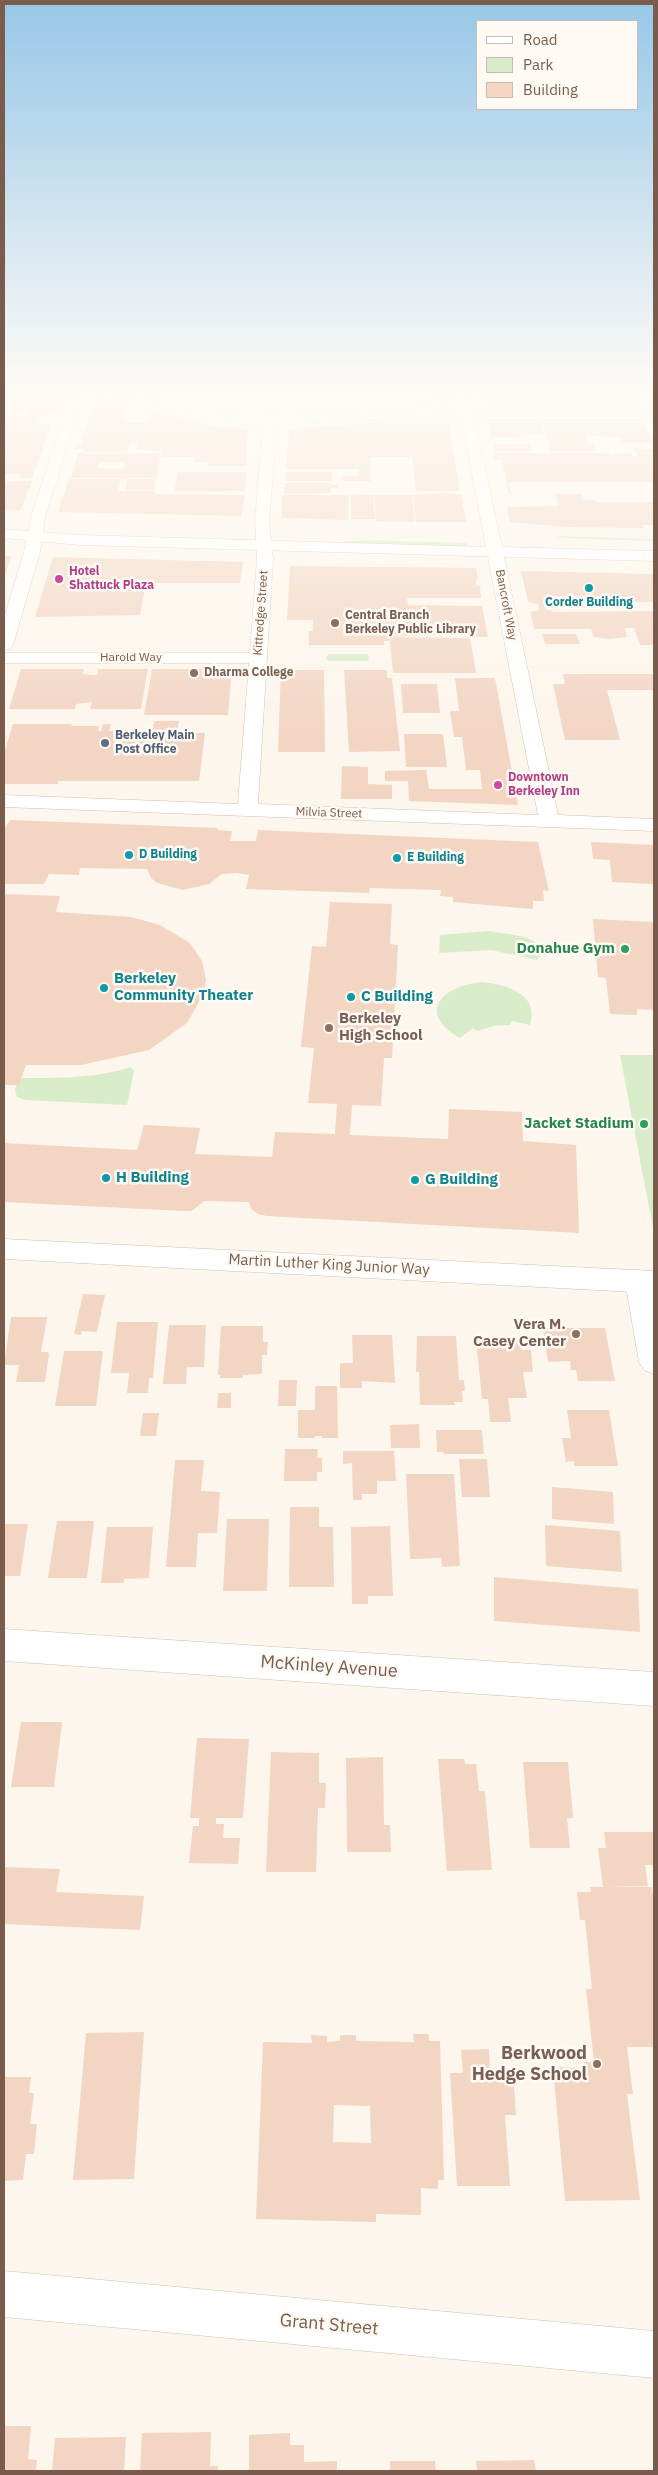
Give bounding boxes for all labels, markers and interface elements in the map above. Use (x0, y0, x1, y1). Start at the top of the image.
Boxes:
legend (476, 20, 638, 110)
text: Road (523, 30, 558, 49)
text: Park (523, 55, 553, 74)
text: Building (523, 80, 578, 99)
place label: Hotel Shattuck Plaza (69, 565, 154, 593)
street label: Bancroft Way (492, 568, 520, 642)
street label: Kittredge Street (251, 570, 271, 656)
marker: Hotel Shattuck Plaza (53, 573, 65, 585)
marker: Corder Building (583, 582, 595, 594)
place label: Corder Building (545, 596, 633, 610)
place label: Central Branch Berkeley Public Library (345, 609, 476, 637)
marker: Central Branch Berkeley Public Library (329, 617, 341, 629)
street label: Harold Way (100, 651, 162, 665)
place label: Dharma College (204, 666, 293, 680)
marker: Dharma College (188, 667, 200, 679)
place label: Berkeley Main Post Office (115, 729, 195, 757)
marker: Berkeley Main Post Office (99, 737, 111, 749)
place label: Downtown Berkeley Inn (508, 771, 580, 799)
marker: Downtown Berkeley Inn (492, 779, 504, 791)
street label: Milvia Street (295, 805, 363, 821)
place label: D Building (139, 848, 197, 862)
marker: D Building (123, 849, 135, 861)
place label: E Building (407, 851, 464, 865)
marker: E Building (391, 852, 403, 864)
place label: Donahue Gym (517, 940, 615, 958)
marker: Donahue Gym (619, 943, 631, 955)
place label: Berkeley Community Theater (114, 970, 253, 1005)
marker: Berkeley Community Theater (98, 982, 110, 994)
place label: C Building (361, 988, 433, 1006)
marker: C Building (345, 991, 357, 1003)
place label: Berkeley High School (339, 1010, 422, 1045)
marker: Berkeley High School (323, 1022, 335, 1034)
place label: Jacket Stadium (524, 1115, 634, 1133)
marker: Jacket Stadium (638, 1118, 650, 1130)
place label: H Building (116, 1169, 189, 1187)
place label: G Building (425, 1171, 498, 1189)
marker: H Building (100, 1172, 112, 1184)
marker: G Building (409, 1174, 421, 1186)
street label: Martin Luther King Junior Way (228, 1251, 430, 1279)
place label: Vera M. Casey Center (473, 1316, 566, 1351)
marker: Vera M. Casey Center (570, 1328, 582, 1340)
street label: McKinley Avenue (260, 1651, 398, 1683)
place label: Berkwood Hedge School (472, 2043, 587, 2086)
marker: Berkwood Hedge School (591, 2058, 603, 2070)
street label: Grant Street (279, 2310, 379, 2340)

